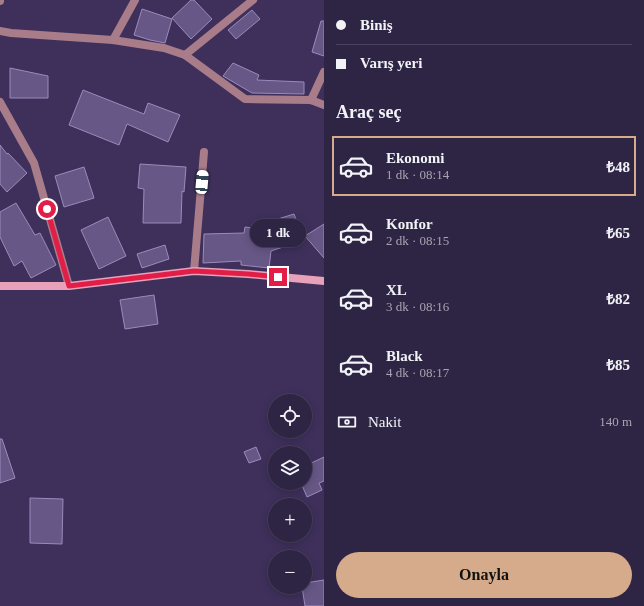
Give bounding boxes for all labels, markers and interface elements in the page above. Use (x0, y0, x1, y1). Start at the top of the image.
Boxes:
text: Biniş (360, 17, 393, 33)
text: Varış yeri (360, 55, 422, 71)
text: Araç seç (336, 102, 401, 122)
icon: car (338, 148, 374, 184)
text: Ekonomi (386, 150, 444, 166)
text: ₺48 (606, 159, 630, 175)
text: 1 dk · 08:14 (386, 167, 449, 182)
car (195, 170, 209, 194)
route start (38, 200, 56, 218)
icon: car (338, 214, 374, 250)
text: Konfor (386, 216, 433, 232)
callout: 1 dk (250, 219, 306, 247)
text: 1 dk (266, 225, 290, 240)
text: ₺65 (606, 225, 630, 241)
text: 2 dk · 08:15 (386, 233, 449, 248)
route end (269, 268, 287, 286)
icon: car (338, 280, 374, 316)
text: XL (386, 282, 407, 298)
text: ₺82 (606, 291, 630, 307)
text: 3 dk · 08:16 (386, 299, 449, 314)
icon: car (338, 346, 374, 382)
text: Black (386, 348, 423, 364)
text: ₺85 (606, 357, 630, 373)
text: 4 dk · 08:17 (386, 365, 449, 380)
map controls (268, 394, 312, 594)
button: locate (268, 394, 312, 438)
icon: cash (336, 411, 358, 433)
text: Nakit (368, 414, 401, 430)
text: 140 m (599, 414, 632, 429)
button: layers (268, 446, 312, 490)
button: + (268, 498, 312, 542)
button: − (268, 550, 312, 594)
button: Onayla (336, 552, 632, 598)

